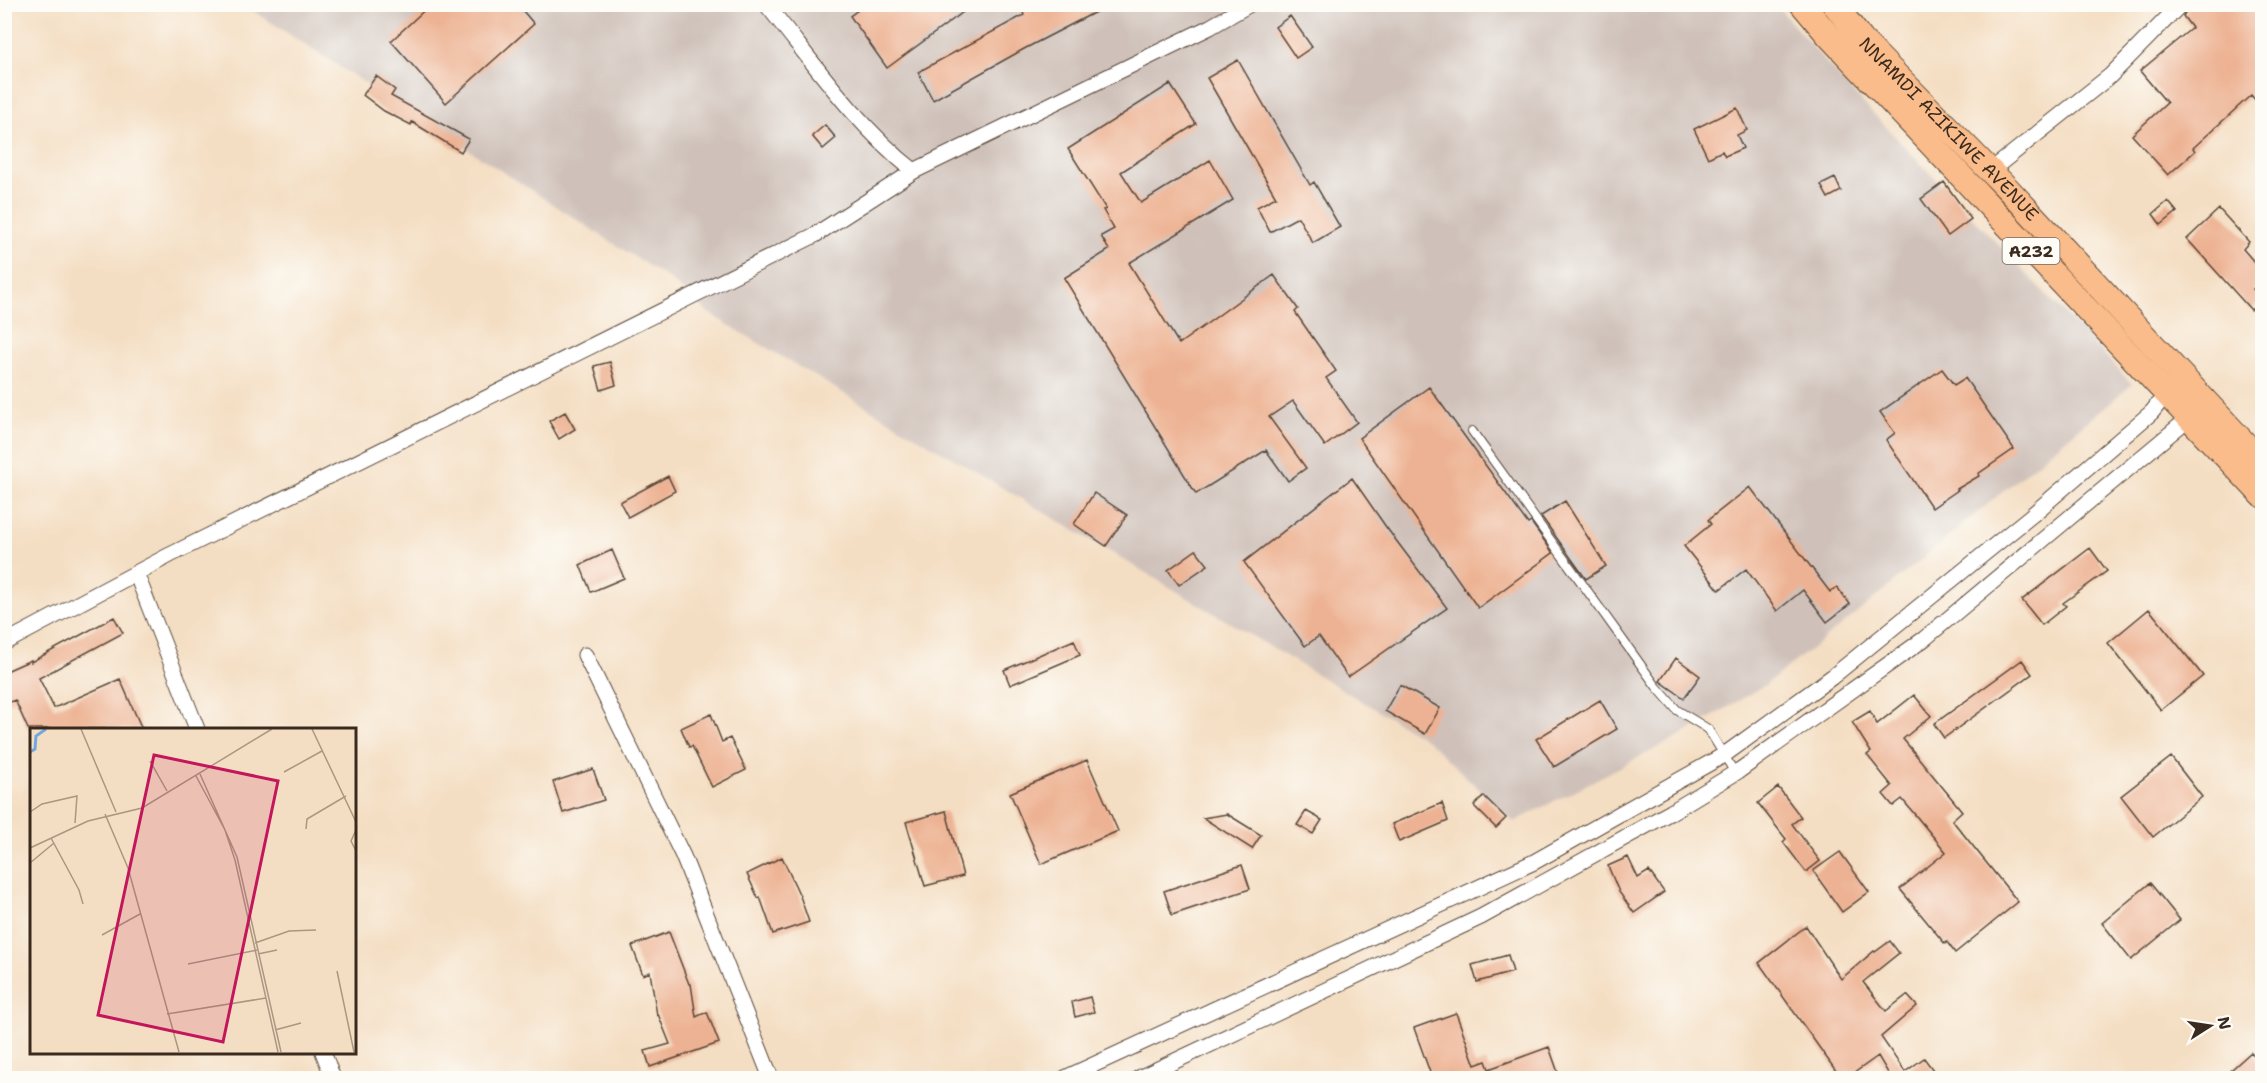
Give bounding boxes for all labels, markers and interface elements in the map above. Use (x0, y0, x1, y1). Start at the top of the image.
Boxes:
street label: NNAMDI AZIKIWE AVENUE (1854, 32, 2044, 226)
road number: A232 (2002, 238, 2060, 264)
inset map (30, 728, 356, 1053)
north arrow (2180, 996, 2240, 1056)
text: N (2213, 1015, 2236, 1031)

